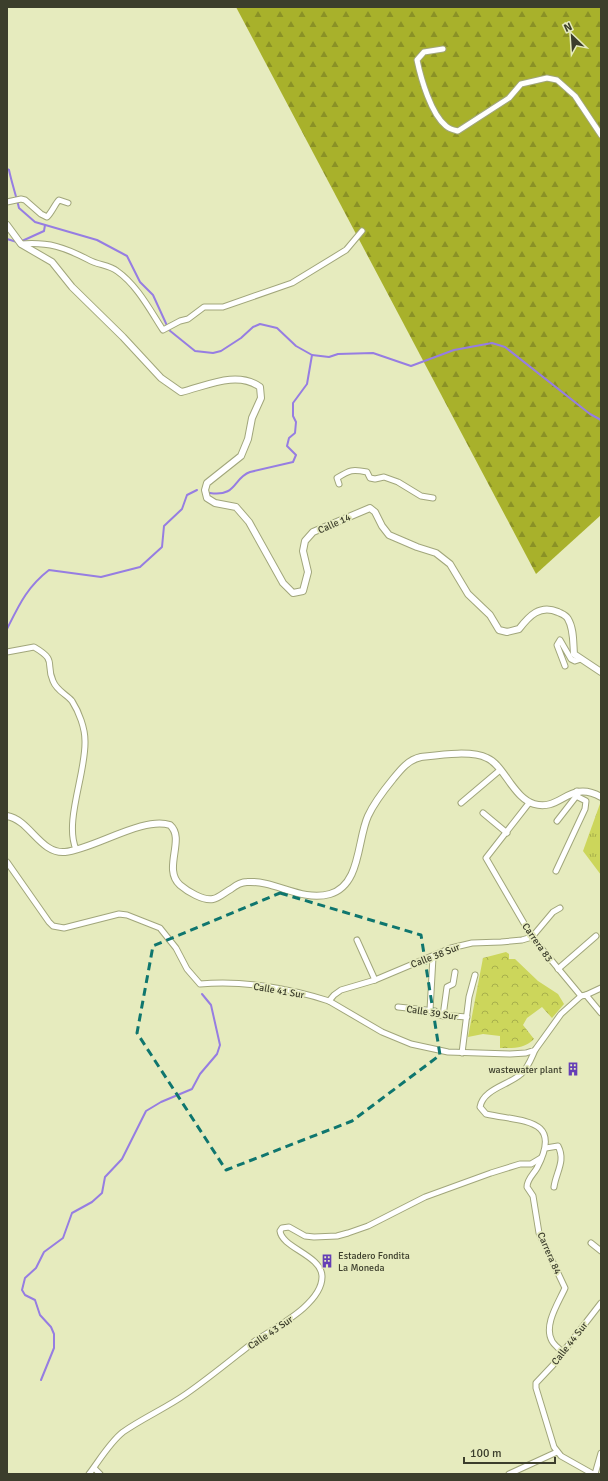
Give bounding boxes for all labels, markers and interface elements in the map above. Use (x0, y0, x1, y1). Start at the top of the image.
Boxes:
north arrow (552, 16, 592, 56)
text: N (562, 20, 574, 35)
street label: Calle 14 (316, 511, 353, 536)
street label: Carrera 83 (519, 921, 555, 964)
street label: Calle 38 Sur (409, 941, 462, 971)
street label: Calle 41 Sur (252, 981, 306, 1001)
street label: Calle 39 Sur (405, 1003, 459, 1023)
building icon: wastewater plant (565, 1061, 581, 1077)
place label: wastewater plant (488, 1064, 562, 1076)
street label: Carrera 84 (534, 1230, 564, 1277)
place label: Estadero Fondita La Moneda (338, 1250, 410, 1274)
building icon: Estadero Fondita La Moneda (319, 1253, 335, 1269)
street label: Calle 43 Sur (246, 1313, 296, 1352)
street label: Calle 44 Sur (549, 1319, 591, 1368)
scale bar (464, 1439, 555, 1465)
text: 100 m (470, 1446, 502, 1461)

